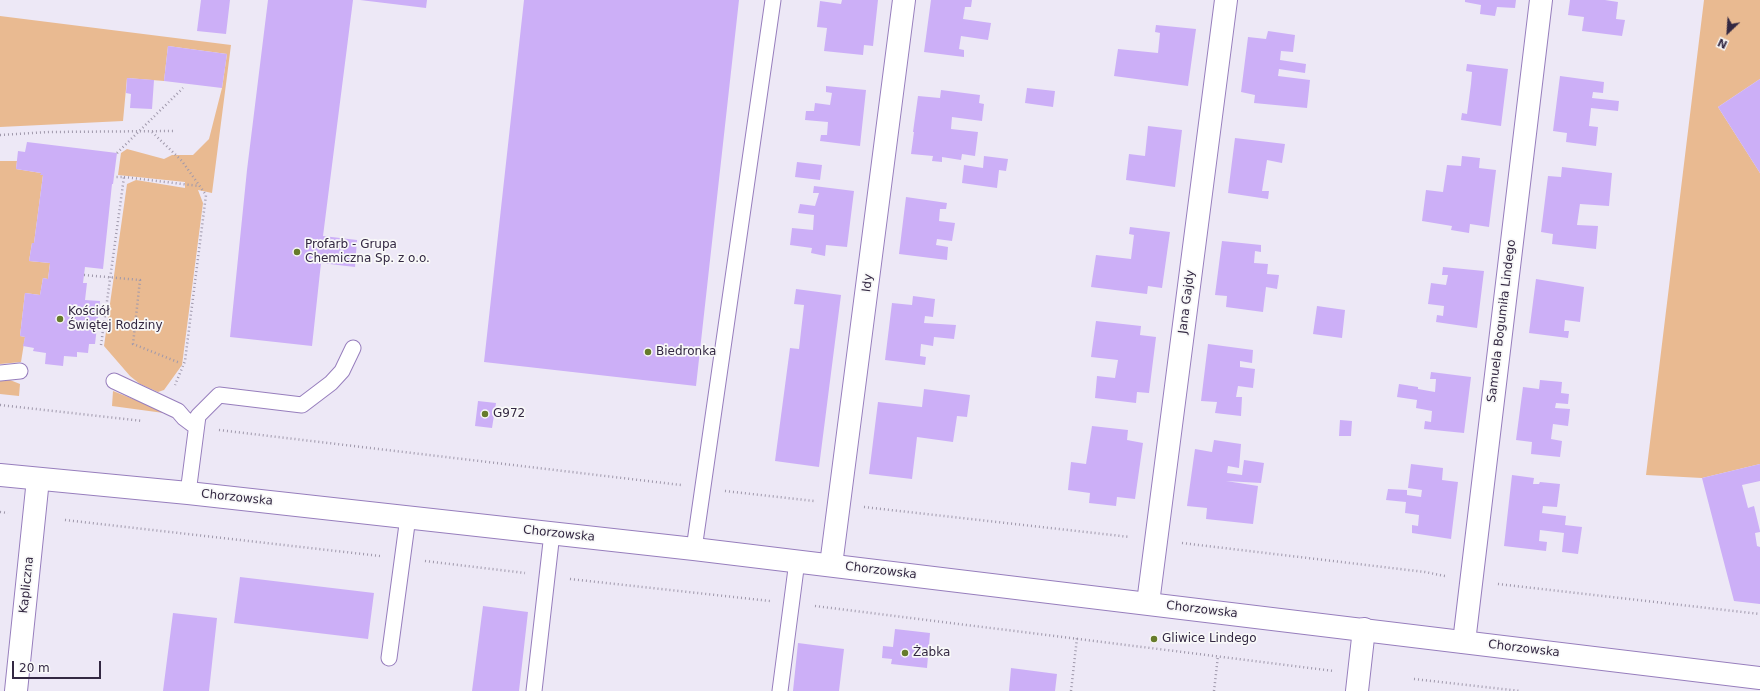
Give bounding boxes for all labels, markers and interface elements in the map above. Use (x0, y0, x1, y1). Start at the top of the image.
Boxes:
north arrow (1708, 12, 1748, 52)
text: N (1716, 35, 1730, 51)
place label: Profarb - Grupa Chemiczna Sp. z o.o. (305, 238, 430, 266)
street label: Samuela Bogumiła Lindego (1485, 239, 1519, 403)
marker: Profarb - Grupa Chemiczna Sp. z o.o. (292, 247, 302, 257)
street label: Jana Gajdy (1176, 269, 1198, 335)
street label: Idy (860, 273, 876, 293)
place label: Kościół Świętej Rodziny (68, 305, 162, 333)
marker: Kościół Świętej Rodziny (55, 314, 65, 324)
place label: Biedronka (656, 345, 716, 359)
marker: Biedronka (643, 347, 653, 357)
place label: G972 (493, 407, 525, 421)
marker: G972 (480, 409, 490, 419)
street label: Chorzowska (200, 487, 274, 509)
street label: Chorzowska (522, 523, 596, 545)
street label: Kapliczna (17, 556, 37, 614)
street label: Chorzowska (844, 559, 918, 583)
street label: Chorzowska (1165, 598, 1239, 622)
place label: Gliwice Lindego (1162, 632, 1256, 646)
marker: Gliwice Lindego (1149, 634, 1159, 644)
street label: Chorzowska (1487, 637, 1561, 661)
place label: Żabka (913, 646, 950, 660)
marker: Żabka (900, 648, 910, 658)
scale bar (14, 653, 103, 679)
text: 20 m (19, 661, 50, 675)

